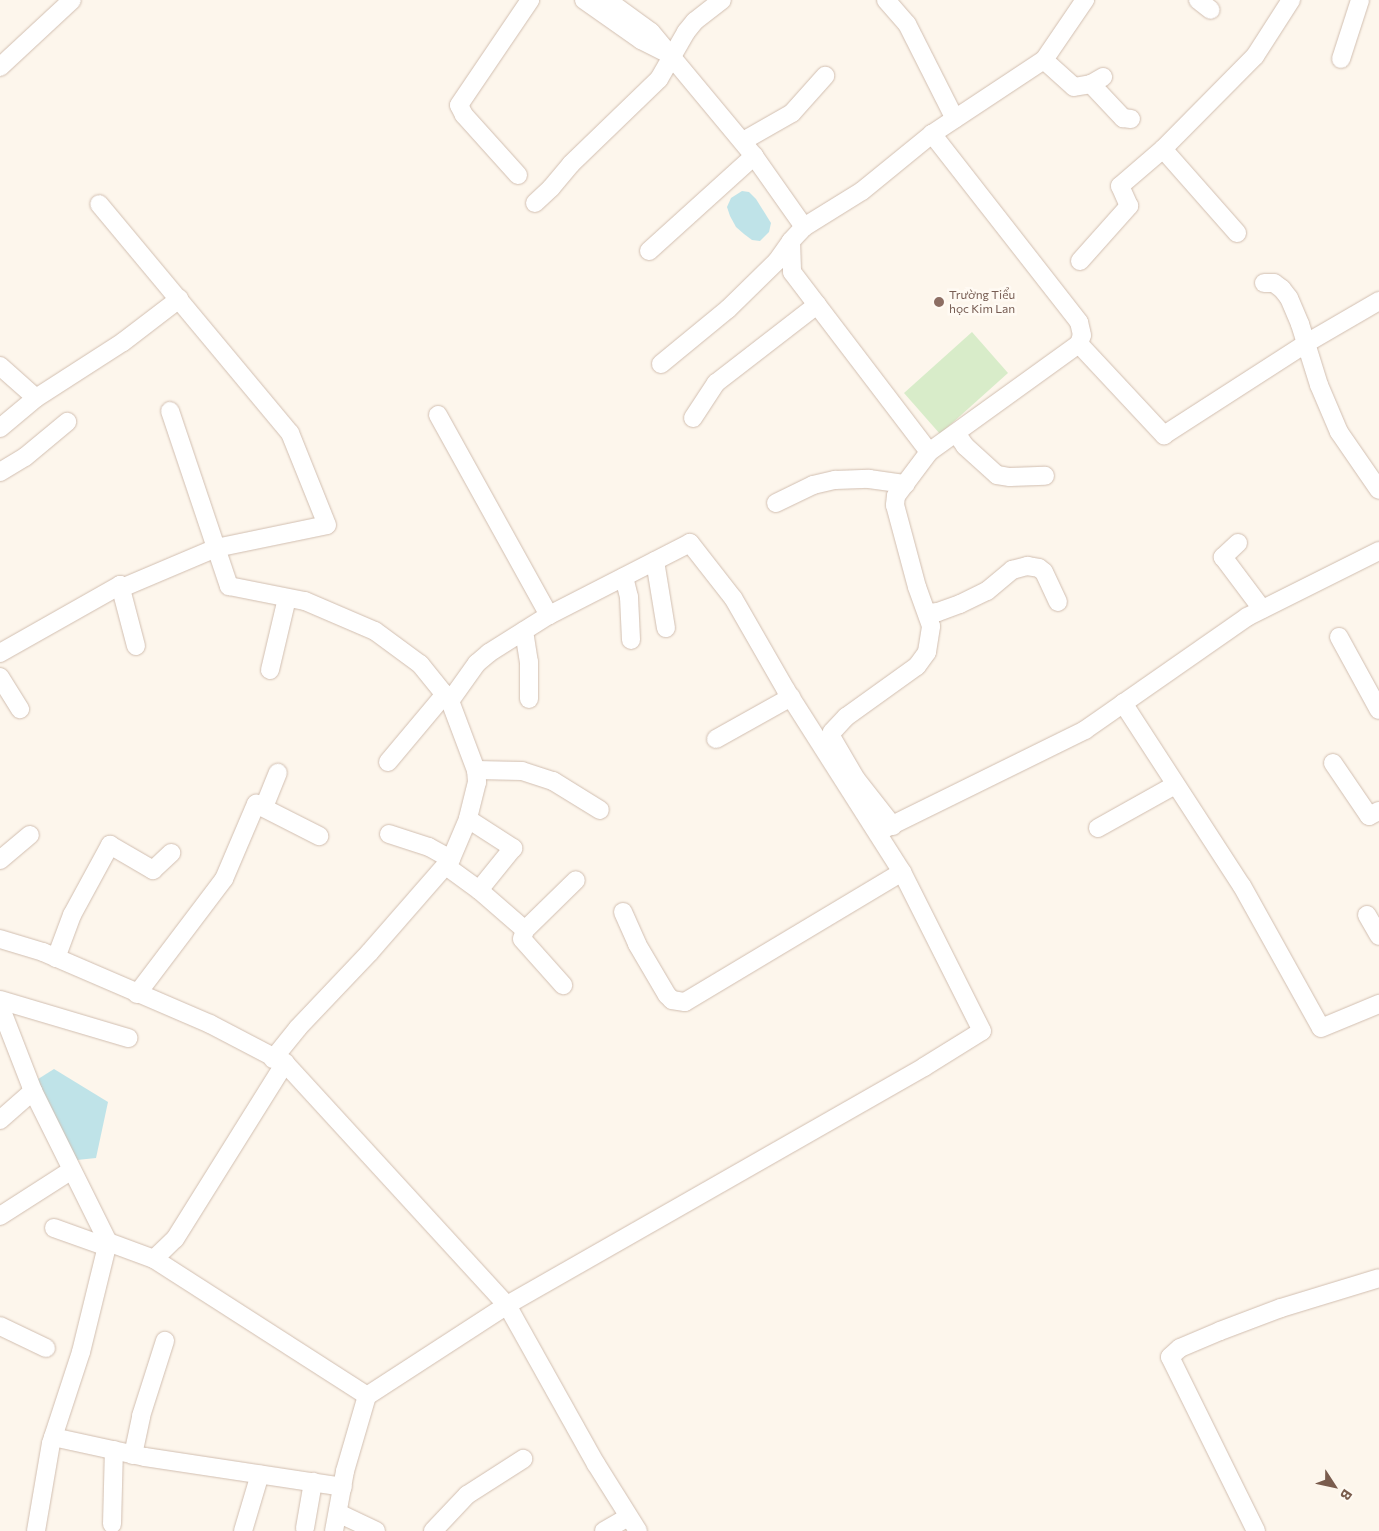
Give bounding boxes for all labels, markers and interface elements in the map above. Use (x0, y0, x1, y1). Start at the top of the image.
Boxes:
place label: Trường Tiểu học Kim Lan (949, 288, 1015, 316)
marker: Trường Tiểu học Kim Lan (933, 296, 945, 308)
north arrow (1309, 1461, 1359, 1511)
text: B (1337, 1486, 1356, 1504)

